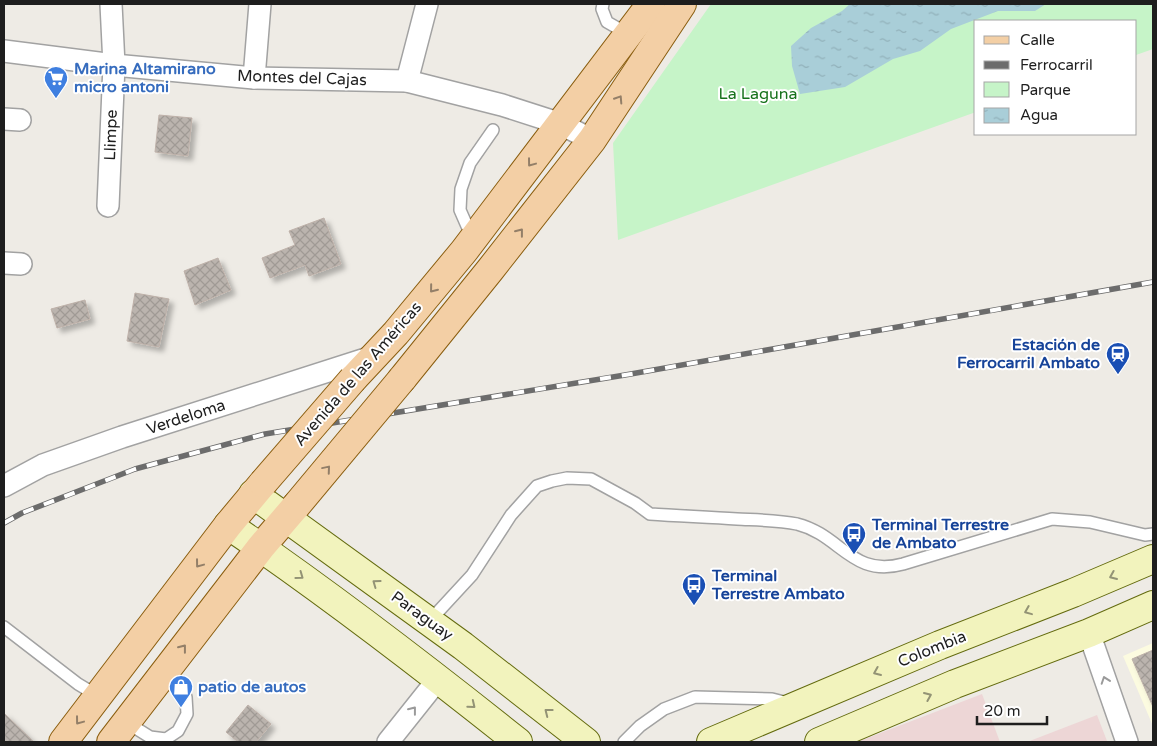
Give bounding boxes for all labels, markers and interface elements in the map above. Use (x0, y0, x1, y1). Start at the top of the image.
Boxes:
legend (974, 20, 1137, 135)
text: Calle (1020, 31, 1055, 49)
text: Ferrocarril (1020, 56, 1093, 74)
place label: Marina Altamirano micro antoni (74, 59, 216, 97)
supermarket icon: Marina Altamirano micro antoni (43, 65, 69, 99)
street label: Montes del Cajas (237, 66, 367, 90)
text: Parque (1020, 81, 1071, 99)
park label: La Laguna (718, 84, 798, 104)
one-way arrow (613, 96, 622, 105)
text: Agua (1020, 106, 1058, 124)
street label: Llimpe (100, 109, 122, 161)
one-way arrow (528, 157, 537, 167)
one-way arrow (515, 229, 523, 238)
one-way arrow (429, 283, 438, 292)
street label: Avenida de las Américas (290, 298, 426, 450)
place label: Estación de Ferrocarril Ambato (957, 335, 1100, 373)
station icon: Estación de Ferrocarril Ambato (1105, 341, 1131, 375)
street label: Verdeloma (144, 395, 228, 439)
one-way arrow (321, 465, 330, 474)
place label: Terminal Terrestre de Ambato (871, 515, 1009, 553)
bus stop icon: Terminal Terrestre de Ambato (841, 521, 867, 555)
one-way arrow (196, 558, 204, 567)
place label: Terminal Terrestre Ambato (711, 566, 845, 604)
one-way arrow (294, 570, 304, 579)
one-way arrow (1109, 570, 1118, 581)
bus stop icon: Terminal Terrestre Ambato (681, 572, 707, 606)
one-way arrow (373, 580, 382, 588)
street label: Paraguay (387, 587, 457, 645)
one-way arrow (1024, 605, 1032, 615)
street label: Colombia (895, 626, 969, 672)
one-way arrow (177, 644, 186, 654)
one-way arrow (873, 665, 882, 676)
shop icon: patio de autos (168, 674, 194, 708)
one-way arrow (1101, 676, 1111, 684)
place label: patio de autos (198, 677, 307, 697)
one-way arrow (923, 691, 932, 702)
scale bar (977, 694, 1047, 726)
one-way arrow (466, 700, 475, 708)
text: 20 m (984, 702, 1021, 720)
one-way arrow (407, 706, 416, 716)
one-way arrow (545, 710, 554, 718)
one-way arrow (77, 715, 85, 724)

